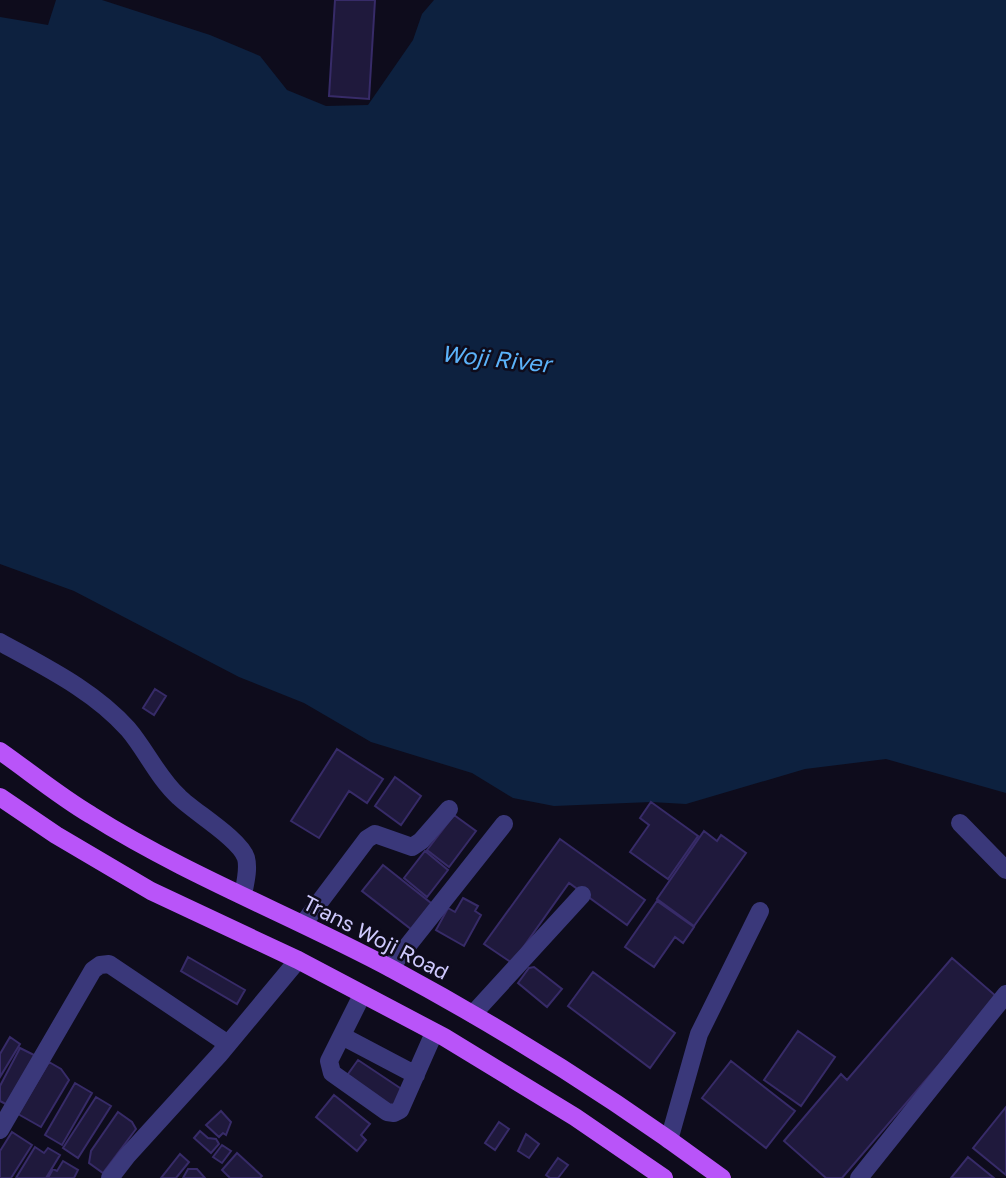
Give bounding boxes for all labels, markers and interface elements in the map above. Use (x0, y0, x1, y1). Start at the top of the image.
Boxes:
water label: Woji River (440, 338, 555, 378)
street label: Trans Woji Road (299, 889, 453, 985)

